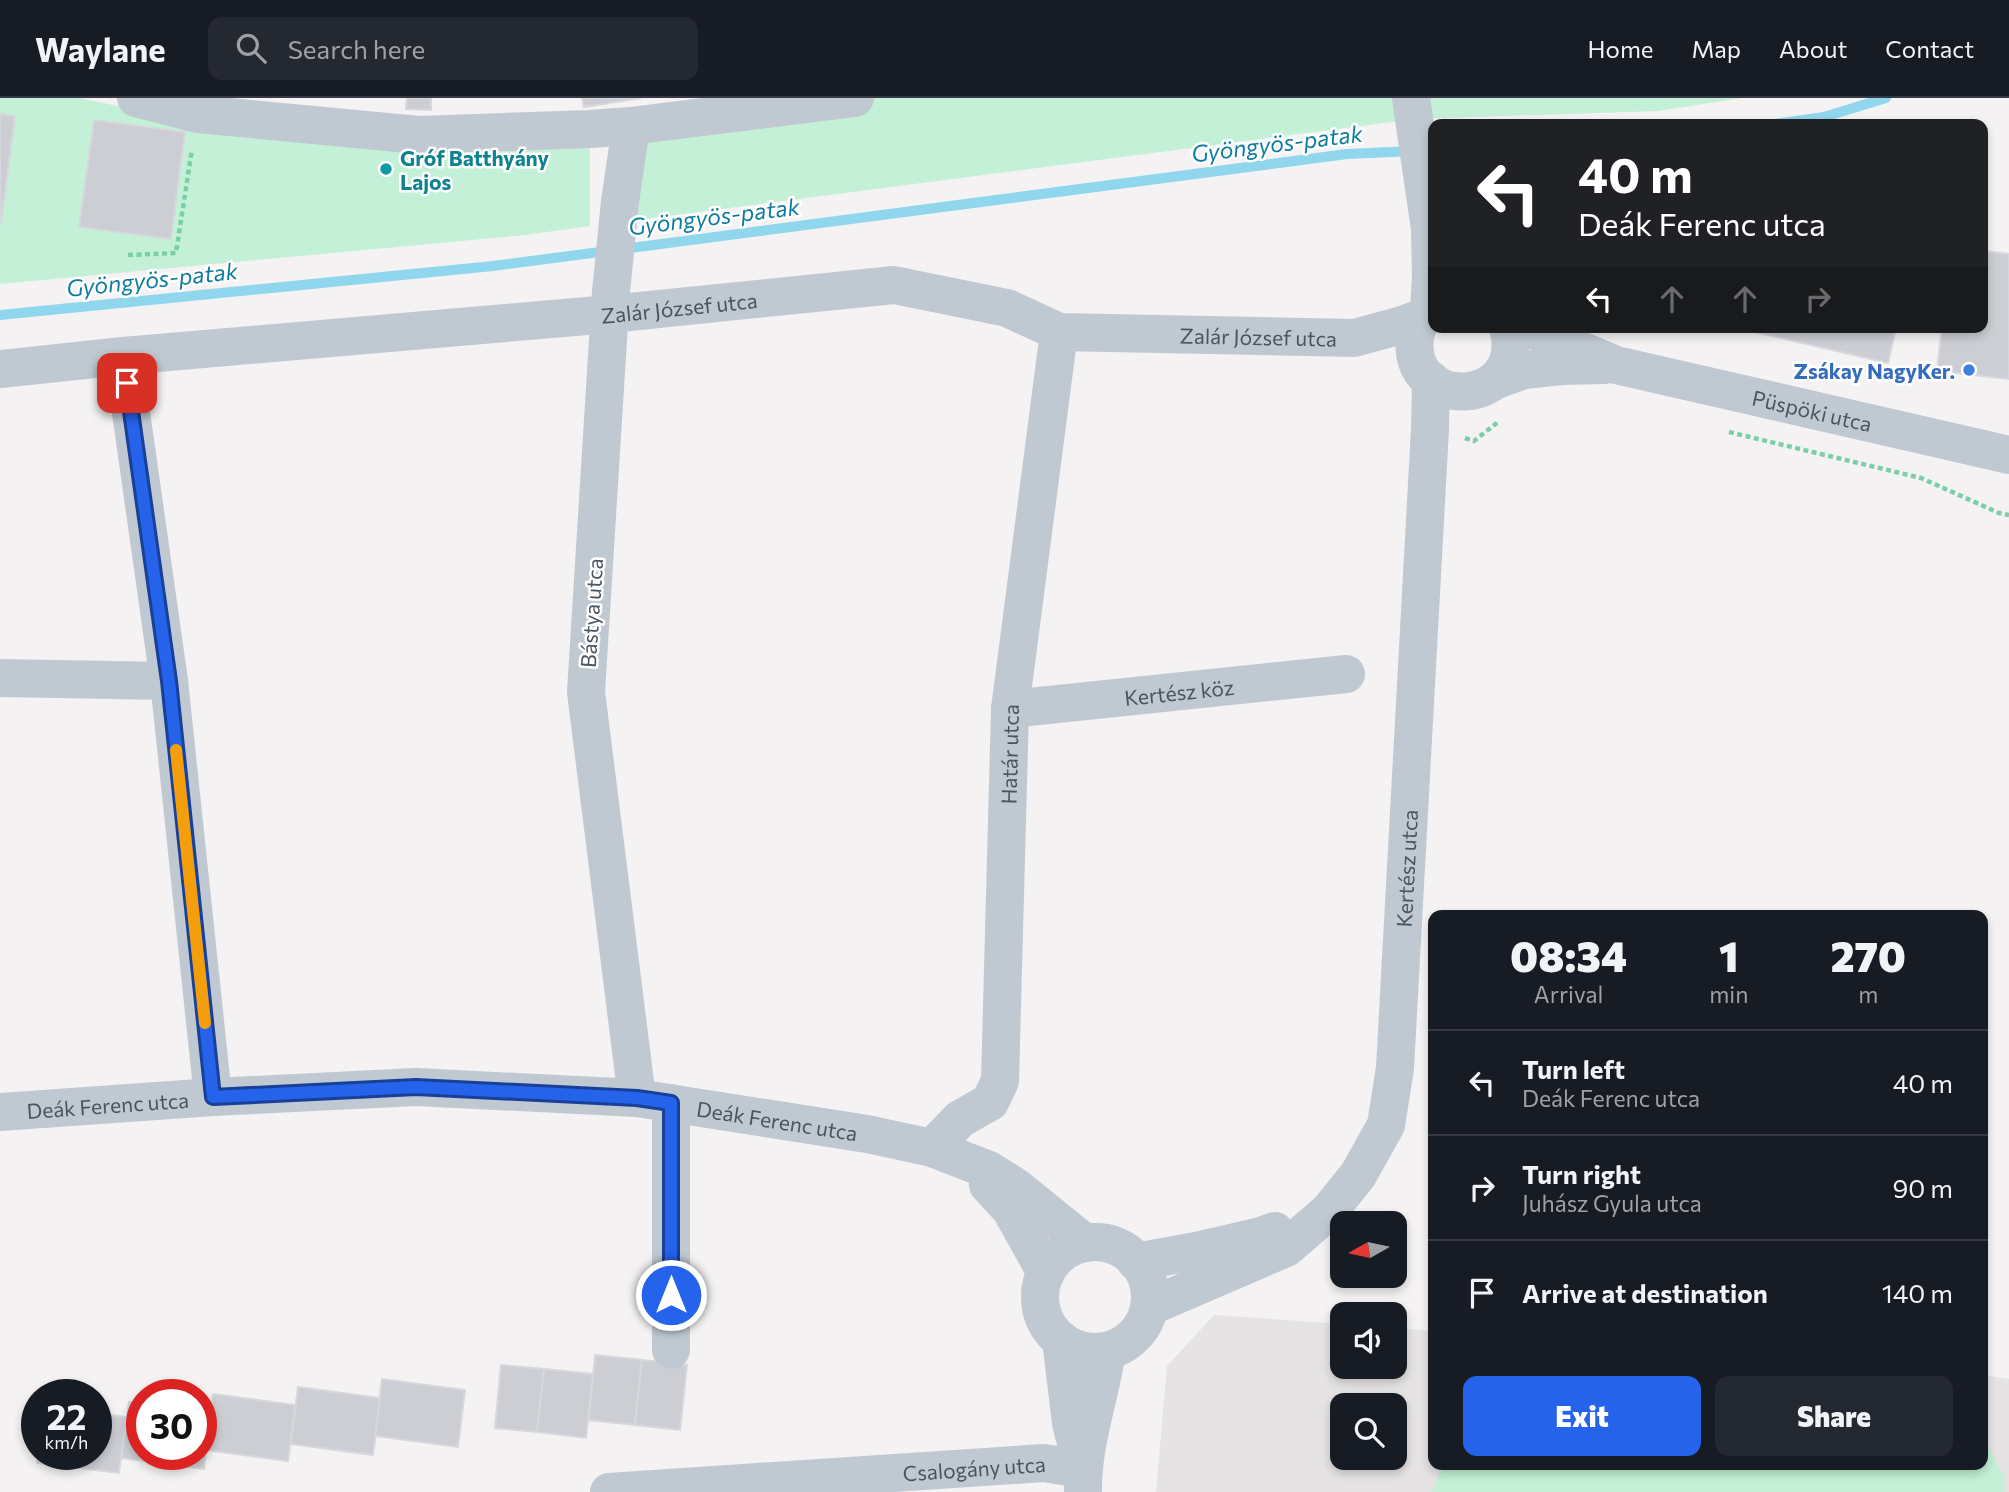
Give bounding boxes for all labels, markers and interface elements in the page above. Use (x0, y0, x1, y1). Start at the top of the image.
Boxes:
search box (208, 17, 698, 80)
text: Waylane (35, 28, 166, 69)
icon: search (232, 29, 270, 67)
text: Search here (288, 33, 425, 64)
text: Home (1588, 34, 1654, 63)
text: Map (1692, 34, 1741, 63)
text: About (1779, 34, 1847, 63)
text: Contact (1885, 34, 1974, 63)
water label: Gyöngyös-patak (1190, 119, 1365, 167)
text: 40 m (1578, 143, 1693, 203)
place label: Gróf Batthyány Lajos (400, 145, 549, 194)
icon: left (1463, 147, 1554, 238)
marker: Gróf Batthyány Lajos (378, 161, 394, 177)
water label: Gyöngyös-patak (627, 192, 802, 240)
text: Deák Ferenc utca (1578, 203, 1826, 243)
water label: Gyöngyös-patak (65, 256, 240, 302)
icon: left (1580, 280, 1618, 318)
icon: ahead (1653, 280, 1691, 318)
icon: ahead (1726, 280, 1764, 318)
icon: right (1799, 280, 1837, 318)
street label: Zalár József utca (600, 287, 759, 327)
street label: Zalár József utca (1180, 322, 1337, 350)
pin (97, 353, 157, 413)
place label: Zsákay NagyKer. (1794, 358, 1955, 383)
marker: Zsákay NagyKer. (1961, 362, 1977, 378)
icon: arrive (108, 364, 146, 402)
street label: Püspöki utca (1750, 384, 1874, 436)
street label: Bástya utca (575, 557, 607, 669)
street label: Kertész köz (1123, 673, 1235, 710)
street label: Határ utca (995, 704, 1023, 805)
street label: Kertész utca (1390, 809, 1422, 928)
text: 08:34 (1510, 929, 1627, 981)
text: 1 (1719, 929, 1739, 981)
text: 270 (1831, 929, 1906, 981)
text: Arrival (1534, 980, 1603, 1008)
text: min (1709, 980, 1748, 1008)
text: m (1858, 980, 1878, 1008)
text: Turn left (1522, 1053, 1625, 1084)
icon: left (1463, 1064, 1501, 1102)
text: 40 m (1893, 1067, 1953, 1098)
text: Deák Ferenc utca (1522, 1084, 1700, 1112)
street label: Deák Ferenc utca (26, 1086, 190, 1123)
street label: Deák Ferenc utca (695, 1095, 860, 1145)
text: Turn right (1522, 1158, 1641, 1189)
icon: right (1463, 1169, 1501, 1207)
text: 90 m (1893, 1172, 1953, 1203)
text: Juhász Gyula utca (1522, 1189, 1702, 1217)
north arrow (1330, 1211, 1407, 1288)
map controls (1330, 1211, 1407, 1470)
position arrow (634, 1258, 708, 1332)
icon: arrive (1463, 1274, 1501, 1312)
text: Arrive at destination (1522, 1277, 1768, 1308)
text: 140 m (1882, 1277, 1953, 1308)
button: sound (1330, 1302, 1407, 1379)
button: Exit (1463, 1376, 1701, 1456)
button: Share (1715, 1376, 1953, 1456)
speed limit sign: 30 (126, 1379, 217, 1470)
button: search (1330, 1393, 1407, 1470)
text: 22 (47, 1394, 86, 1437)
text: km/h (45, 1431, 88, 1453)
street label: Csalogány utca (902, 1450, 1046, 1485)

